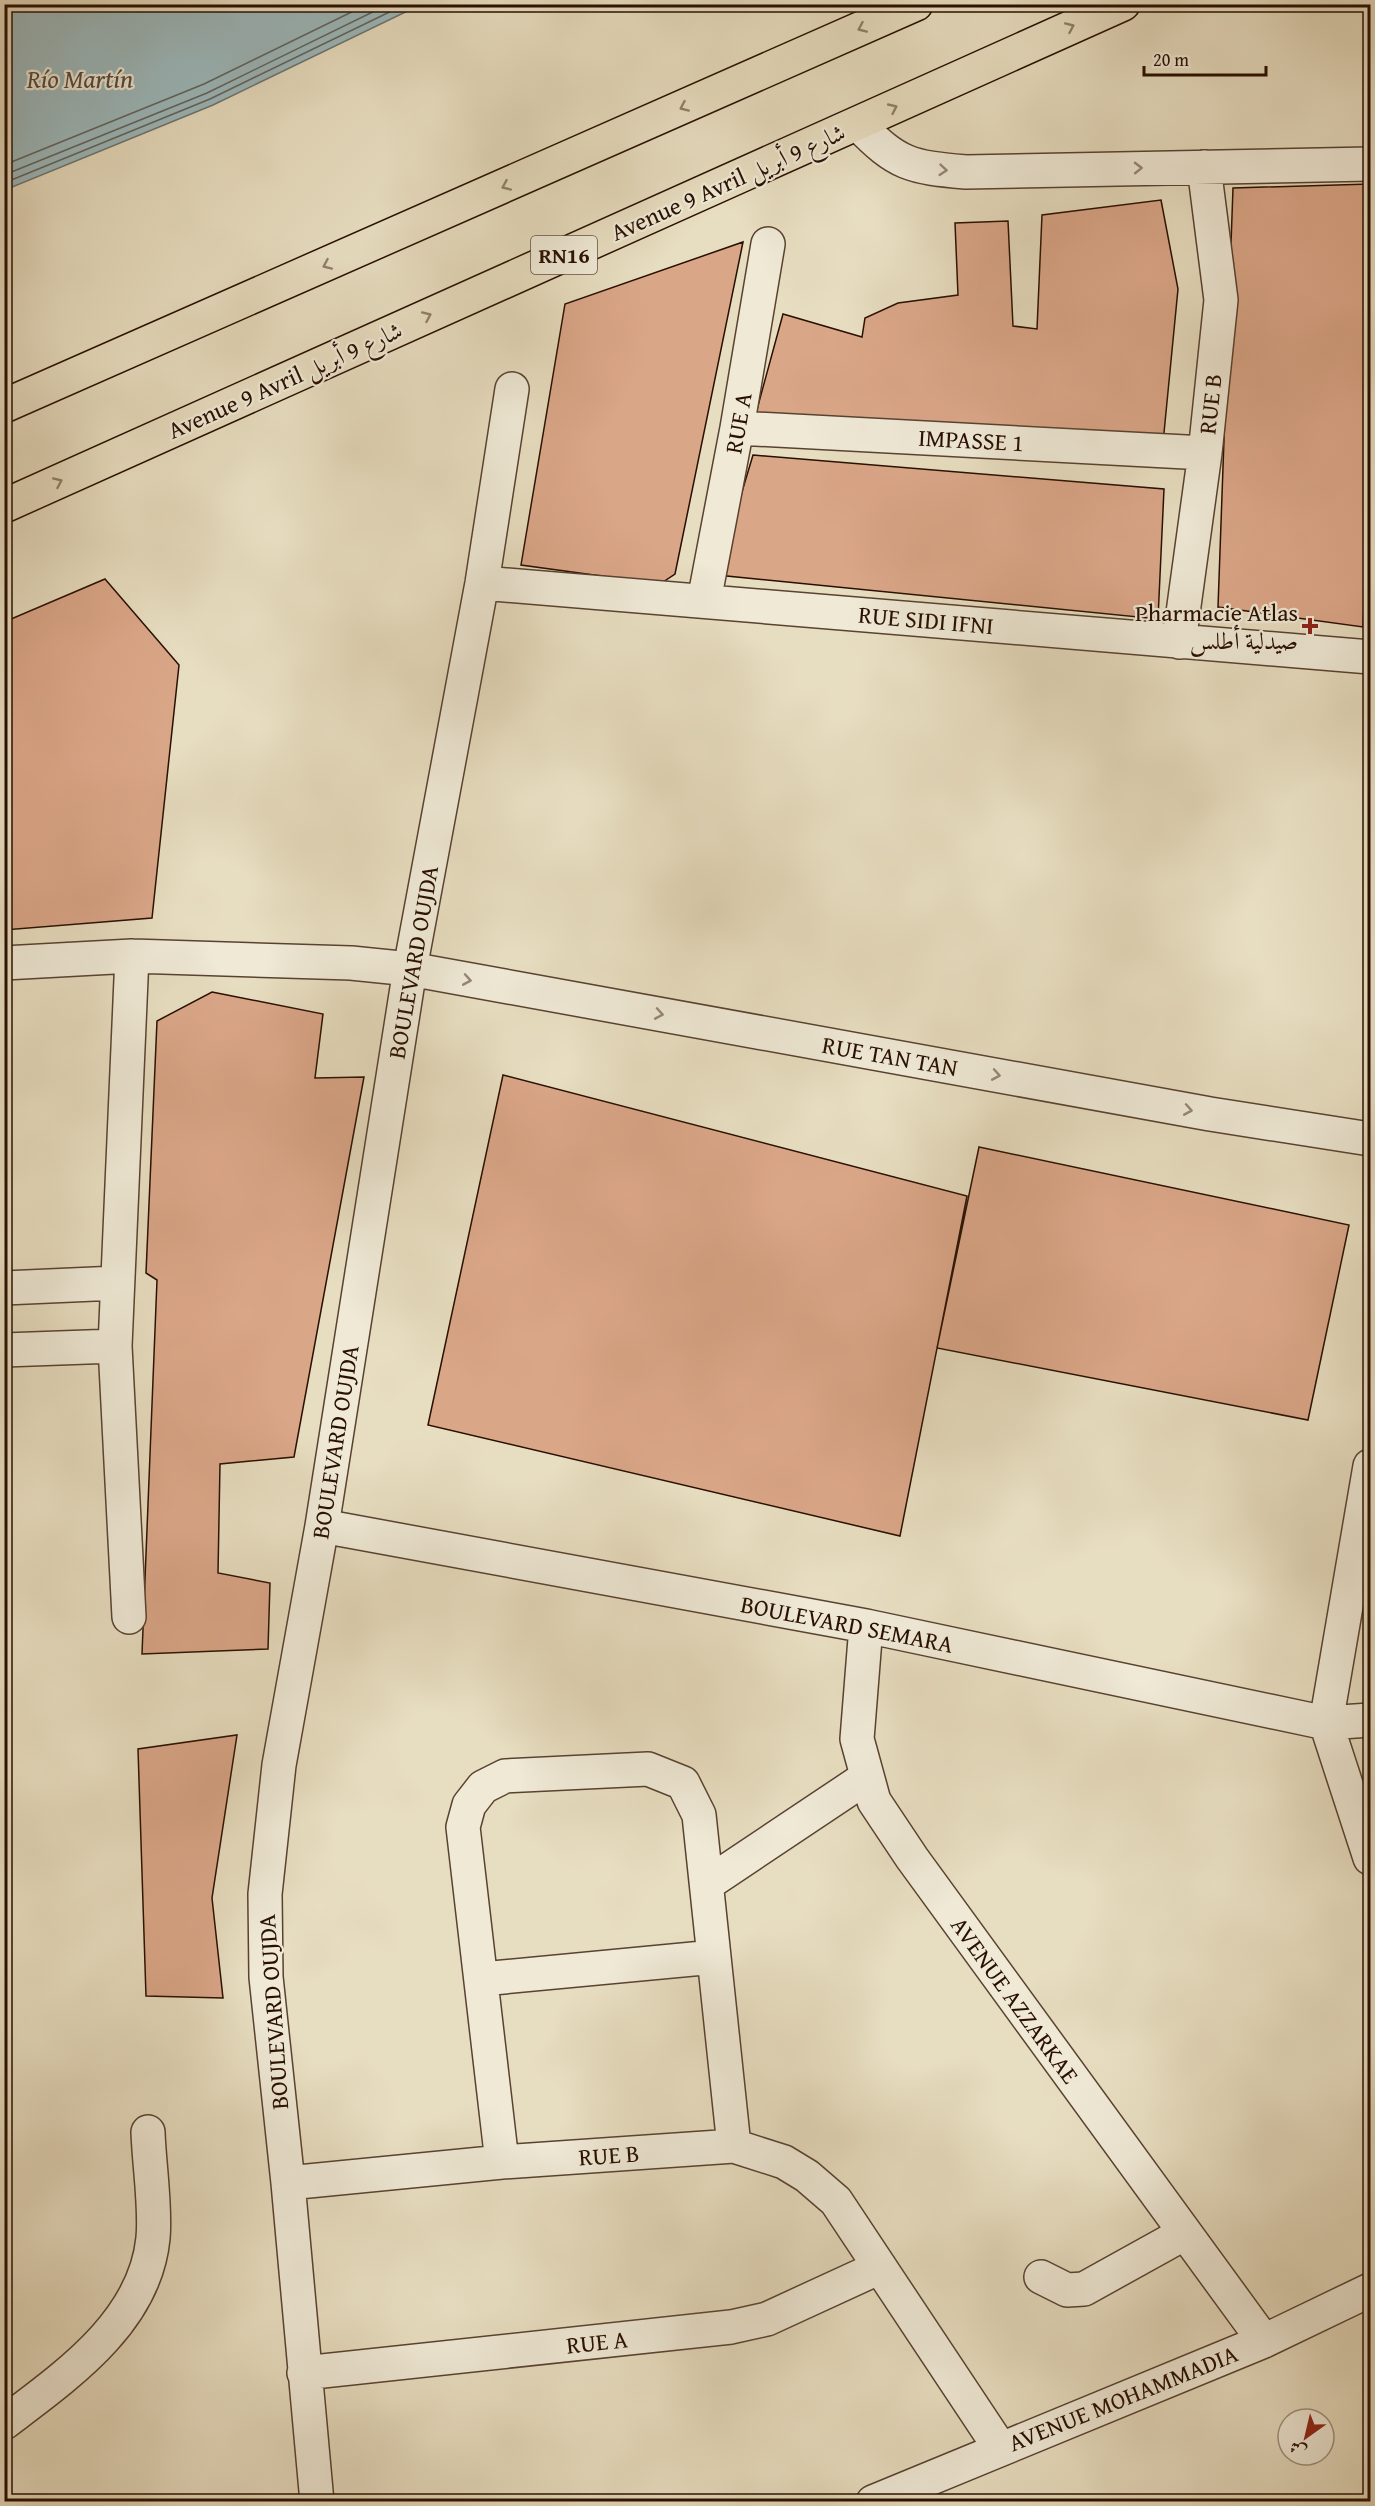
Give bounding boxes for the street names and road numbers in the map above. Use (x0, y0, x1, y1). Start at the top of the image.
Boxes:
street label: Avenue 9 Avril شارع 9 أبريل (605, 114, 852, 252)
road number: RN16 (531, 236, 597, 274)
street label: Avenue 9 Avril شارع 9 أبريل (162, 312, 409, 450)
street label: RUE B (1189, 372, 1231, 436)
street label: RUE A (715, 389, 761, 456)
street label: IMPASSE 1 (917, 420, 1025, 460)
street label: RUE SIDI IFNI (857, 597, 995, 643)
street label: BOULEVARD OUJDA (379, 862, 447, 1061)
street label: RUE TAN TAN (820, 1027, 961, 1085)
street label: BOULEVARD OUJDA (302, 1342, 368, 1541)
street label: BOULEVARD SEMARA (738, 1586, 957, 1662)
street label: AVENUE AZZARKAE (942, 1909, 1088, 2091)
street label: BOULEVARD OUJDA (249, 1913, 297, 2111)
street label: RUE B (578, 2135, 640, 2175)
street label: RUE A (565, 2321, 630, 2363)
street label: AVENUE MOHAMMADIA (1003, 2336, 1243, 2460)

